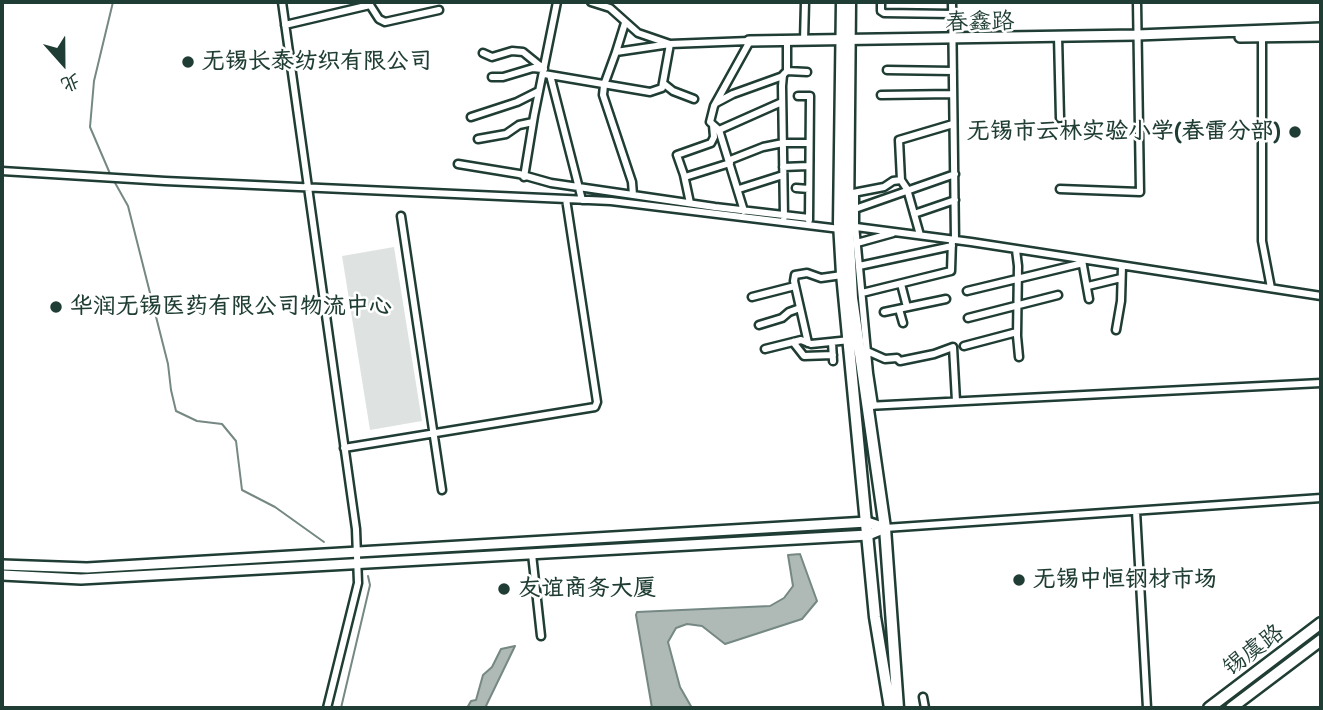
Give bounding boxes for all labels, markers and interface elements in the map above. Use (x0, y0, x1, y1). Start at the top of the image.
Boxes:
street label: 春鑫路 (945, 9, 1015, 37)
north arrow (28, 28, 98, 98)
place label: 无锡长泰纺织有限公司 (202, 48, 432, 76)
marker: 无锡长泰纺织有限公司 (180, 54, 196, 70)
text: 北 (58, 69, 84, 97)
place label: 无锡市云林实验小学(春雷分部) (967, 118, 1281, 146)
marker: 无锡市云林实验小学(春雷分部) (1287, 124, 1303, 140)
place label: 华润无锡医药有限公司物流中心 (70, 293, 392, 321)
marker: 华润无锡医药有限公司物流中心 (48, 299, 64, 315)
place label: 无锡中恒钢材市场 (1033, 566, 1217, 594)
marker: 无锡中恒钢材市场 (1011, 572, 1027, 588)
place label: 友谊商务大厦 (518, 575, 656, 603)
marker: 友谊商务大厦 (496, 581, 512, 597)
street label: 锡虞路 (1218, 619, 1290, 683)

